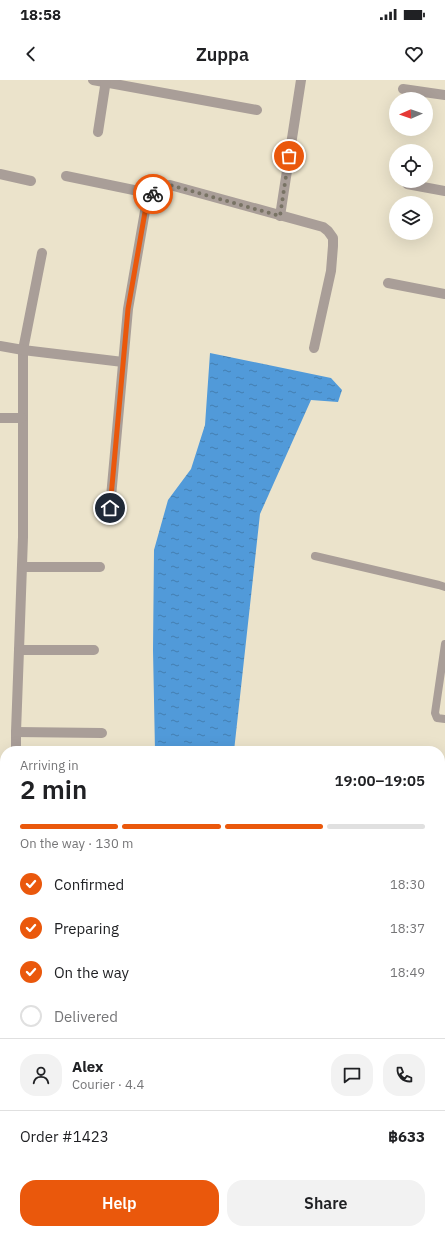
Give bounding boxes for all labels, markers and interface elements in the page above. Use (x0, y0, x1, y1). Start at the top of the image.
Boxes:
text: 18:58 (20, 5, 61, 24)
icon: back (20, 43, 42, 65)
text: Zuppa (196, 43, 249, 66)
icon: heart (403, 43, 425, 65)
north arrow (389, 92, 433, 136)
map controls (389, 92, 433, 240)
pin (272, 139, 306, 173)
button: locate (389, 144, 433, 188)
icon: bag (278, 145, 300, 167)
courier (133, 174, 173, 214)
icon: bike (142, 183, 164, 205)
button: layers (389, 196, 433, 240)
pin (93, 491, 127, 525)
icon: home (99, 497, 121, 519)
text: Arriving in (20, 757, 79, 774)
text: 19:00–19:05 (335, 771, 425, 790)
text: 2 min (20, 772, 87, 806)
text: On the way · 130 m (20, 835, 133, 852)
icon: check (20, 873, 42, 895)
text: Confirmed (54, 875, 124, 894)
text: 18:30 (390, 876, 425, 893)
icon: check (20, 917, 42, 939)
text: Preparing (54, 919, 119, 938)
text: 18:37 (390, 920, 425, 937)
icon: check (20, 961, 42, 983)
text: On the way (54, 963, 129, 982)
text: 18:49 (390, 964, 425, 981)
text: Delivered (54, 1007, 118, 1026)
button: person (20, 1054, 62, 1096)
button: chat (331, 1054, 373, 1096)
button: phone (383, 1054, 425, 1096)
text: Alex (72, 1057, 103, 1076)
text: Courier · 4.4 (72, 1076, 144, 1093)
text: Order #1423 (20, 1127, 109, 1146)
text: ฿633 (388, 1127, 425, 1146)
button: Help (20, 1180, 219, 1226)
button: Share (227, 1180, 425, 1226)

